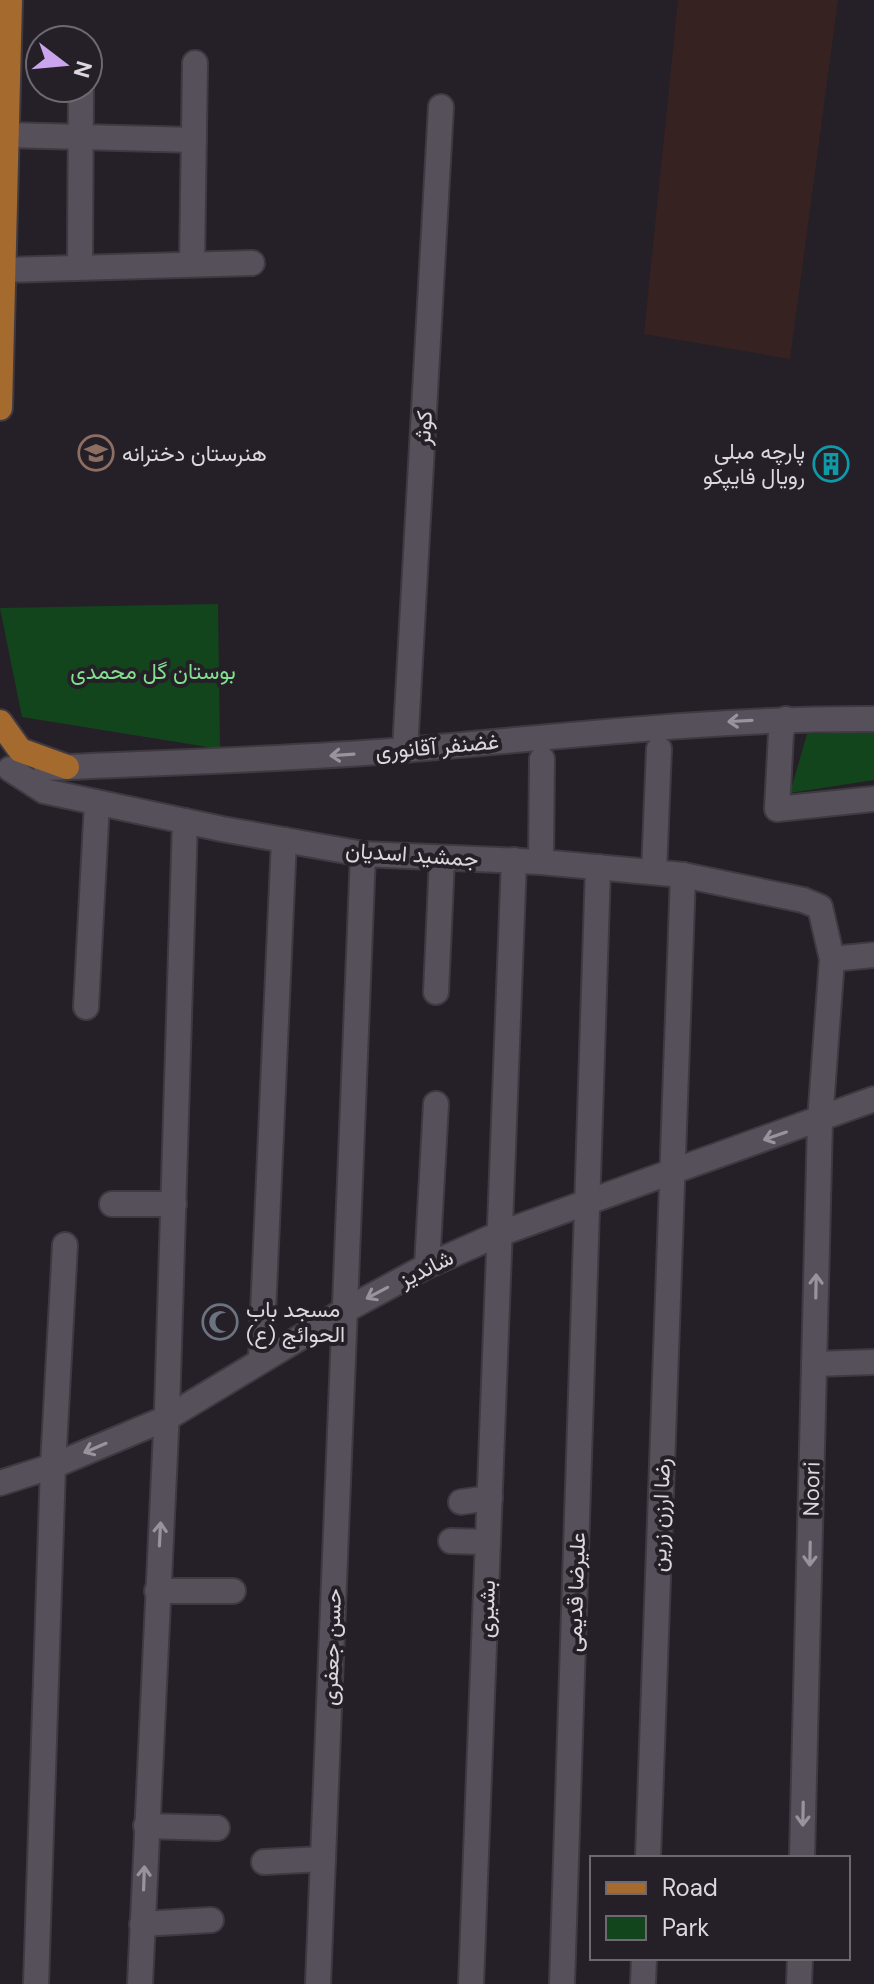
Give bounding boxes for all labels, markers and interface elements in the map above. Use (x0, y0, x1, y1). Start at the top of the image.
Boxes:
north arrow (24, 24, 104, 104)
text: N (67, 58, 99, 81)
street label: کوثر (408, 410, 439, 447)
school or university icon: هنرستان دخترانه (77, 434, 115, 472)
place label: پارچه مبلی رویال فایپکو (703, 437, 805, 491)
place label: هنرستان دخترانه (122, 439, 267, 468)
building icon: پارچه مبلی رویال فایپکو (812, 445, 850, 483)
park label: بوستان گل محمدی (70, 657, 236, 686)
one-way arrow (727, 714, 754, 729)
street label: غضنفر آقانوری (374, 727, 500, 766)
one-way arrow (329, 748, 356, 763)
street label: جمشید اسدیان (345, 835, 479, 874)
one-way arrow (762, 1130, 787, 1145)
street label: شاندیز (393, 1243, 458, 1294)
one-way arrow (809, 1273, 824, 1300)
one-way arrow (366, 1285, 389, 1301)
place label: مسجد باب الحوائج (ع) (246, 1295, 345, 1349)
mosque icon: مسجد باب الحوائج (ع) (201, 1303, 239, 1341)
one-way arrow (83, 1442, 108, 1456)
street label: رضا ارزن زرین (644, 1458, 677, 1572)
street label: Noori (797, 1461, 826, 1517)
one-way arrow (153, 1521, 168, 1548)
street label: علیرضا قدیمی (559, 1532, 592, 1652)
one-way arrow (802, 1540, 817, 1567)
street label: بشیری (471, 1580, 502, 1638)
street label: حسن جعفری (315, 1588, 348, 1706)
one-way arrow (796, 1800, 811, 1827)
legend (590, 1856, 850, 1960)
one-way arrow (137, 1865, 152, 1892)
text: Road (662, 1872, 718, 1903)
text: Park (662, 1912, 709, 1943)

